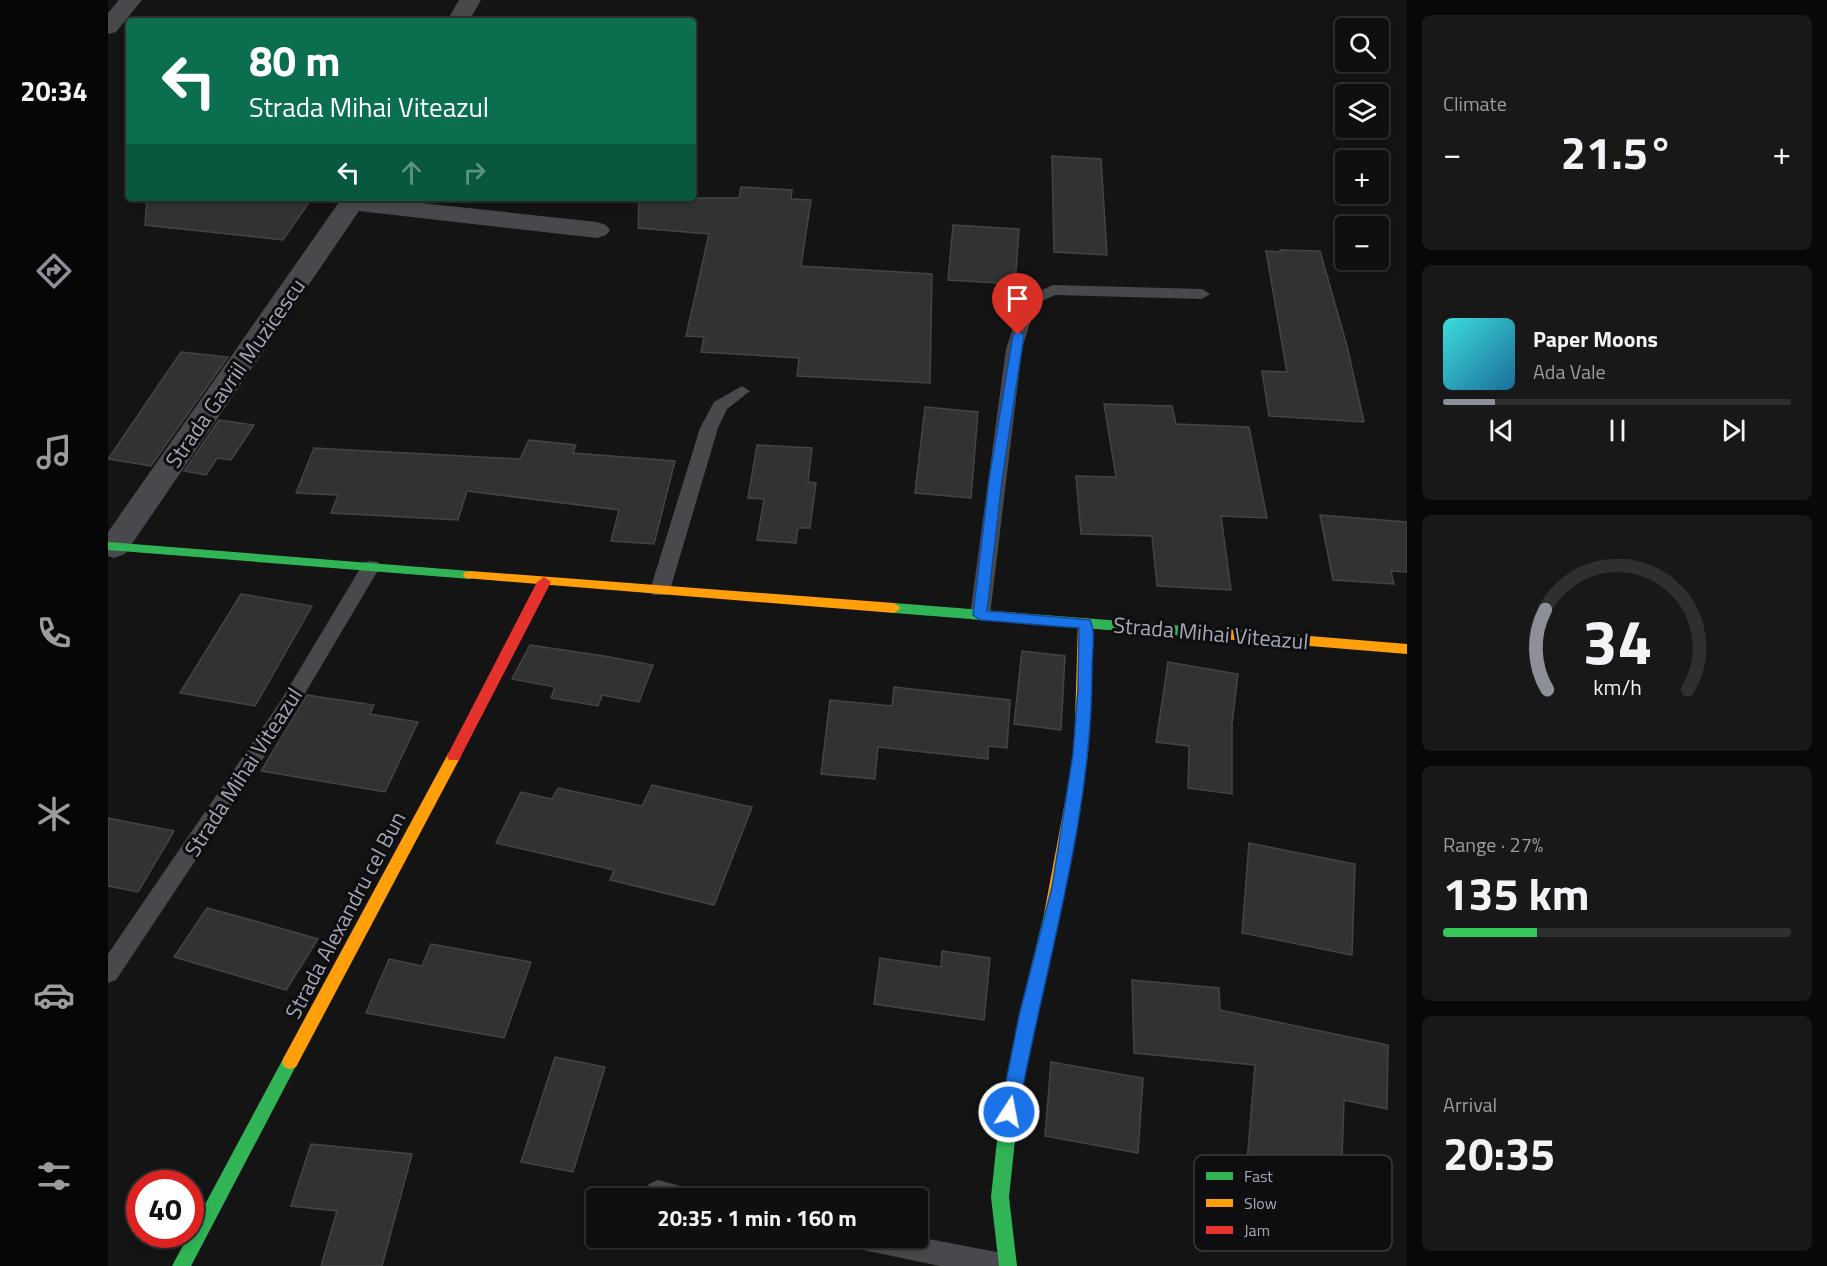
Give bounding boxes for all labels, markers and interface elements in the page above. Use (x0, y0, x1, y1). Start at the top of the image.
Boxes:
map controls (1335, 18, 1389, 270)
button: search (1335, 18, 1389, 72)
text: 80 m (249, 28, 341, 92)
icon: left (150, 42, 228, 120)
text: 20:34 (20, 70, 88, 111)
button: layers (1335, 84, 1389, 138)
text: Strada Mihai Viteazul (249, 86, 489, 127)
text: Climate (1443, 88, 1507, 119)
text: 21.5° (1561, 118, 1673, 186)
text: − (1443, 128, 1461, 178)
text: + (1773, 128, 1791, 178)
button: + (1335, 150, 1389, 204)
icon: left (332, 156, 365, 189)
icon: ahead (395, 156, 428, 189)
icon: right (458, 156, 491, 189)
button: − (1335, 216, 1389, 270)
icon: directions (33, 250, 75, 292)
street label: Strada Gavriil Muzicescu (157, 271, 313, 475)
pin (992, 273, 1043, 335)
icon: arrive (1001, 282, 1034, 315)
text: Paper Moons (1533, 322, 1658, 356)
text: Ada Vale (1533, 356, 1606, 387)
icon: previous (1485, 414, 1518, 447)
icon: pause (1601, 414, 1634, 447)
icon: next (1717, 414, 1750, 447)
icon: music (33, 431, 75, 473)
text: 34 (1582, 593, 1652, 688)
street label: Strada Mihai Viteazul (1112, 608, 1310, 658)
icon: phone (33, 612, 75, 654)
text: km/h (1593, 671, 1641, 703)
street label: Strada Mihai Viteazul (175, 681, 311, 863)
icon: climate (33, 793, 75, 835)
street label: Strada Alexandru cel Bun (276, 805, 414, 1025)
text: Range · 27% (1443, 829, 1543, 860)
text: 135 km (1443, 859, 1589, 927)
icon: car (33, 974, 75, 1016)
position arrow (977, 1080, 1041, 1144)
text: Arrival (1443, 1089, 1497, 1120)
text: 20:35 (1443, 1119, 1555, 1187)
icon: filters (33, 1155, 75, 1197)
legend (1194, 1155, 1392, 1251)
text: Fast (1244, 1164, 1273, 1188)
speed limit sign: 40 (126, 1170, 204, 1248)
text: Slow (1244, 1191, 1277, 1215)
text: 20:35 · 1 min · 160 m (657, 1201, 857, 1235)
text: Jam (1244, 1218, 1270, 1242)

